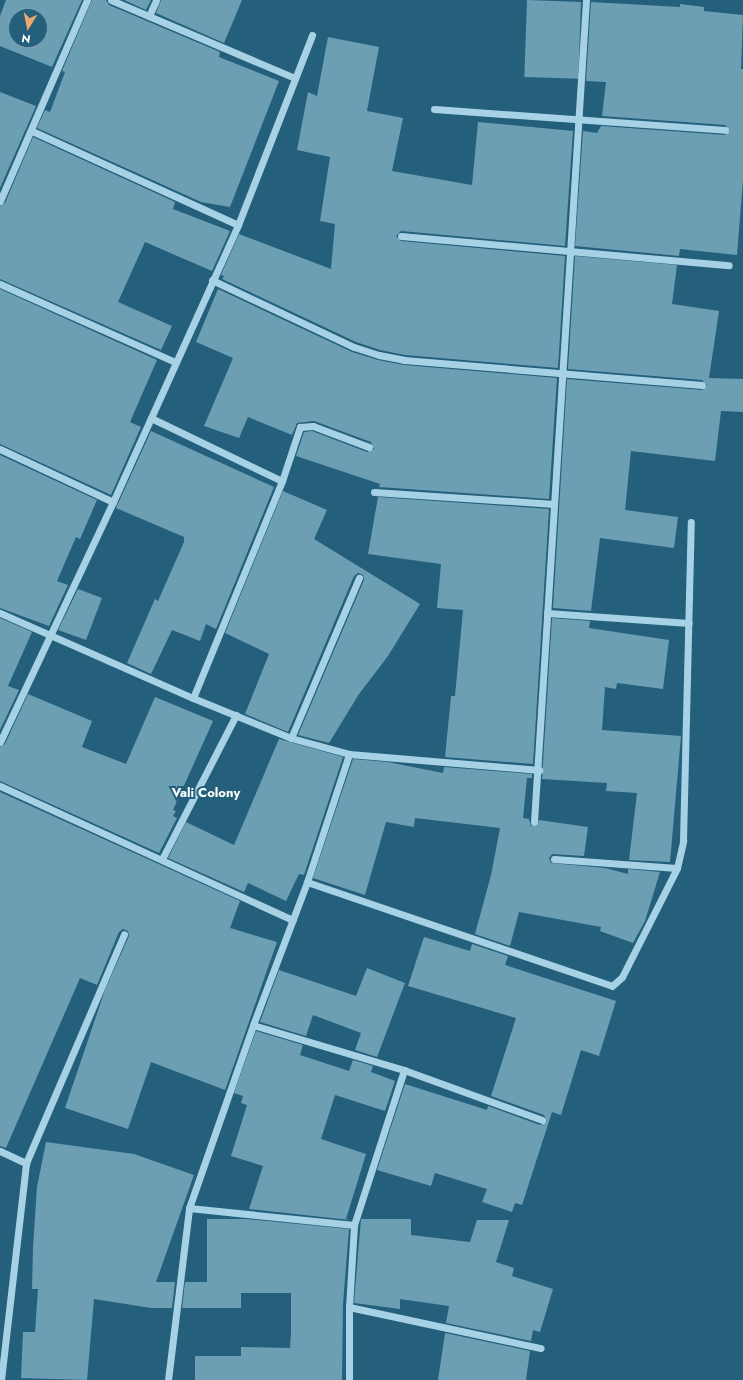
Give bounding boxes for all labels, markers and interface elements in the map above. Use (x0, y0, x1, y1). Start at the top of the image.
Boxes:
north arrow (8, 8, 48, 48)
text: N (20, 30, 32, 47)
district label: Vali Colony (172, 785, 240, 801)

